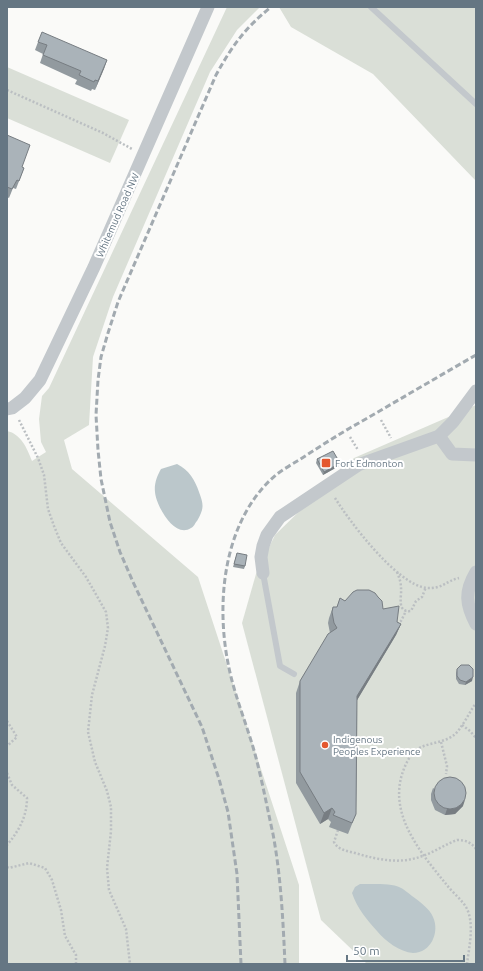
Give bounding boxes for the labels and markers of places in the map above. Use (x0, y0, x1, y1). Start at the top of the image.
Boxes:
marker: Fort Edmonton (320, 457, 332, 469)
place label: Fort Edmonton (335, 458, 403, 469)
place label: Indigenous Peoples Experience (333, 734, 421, 757)
marker: Indigenous Peoples Experience (320, 740, 330, 750)

